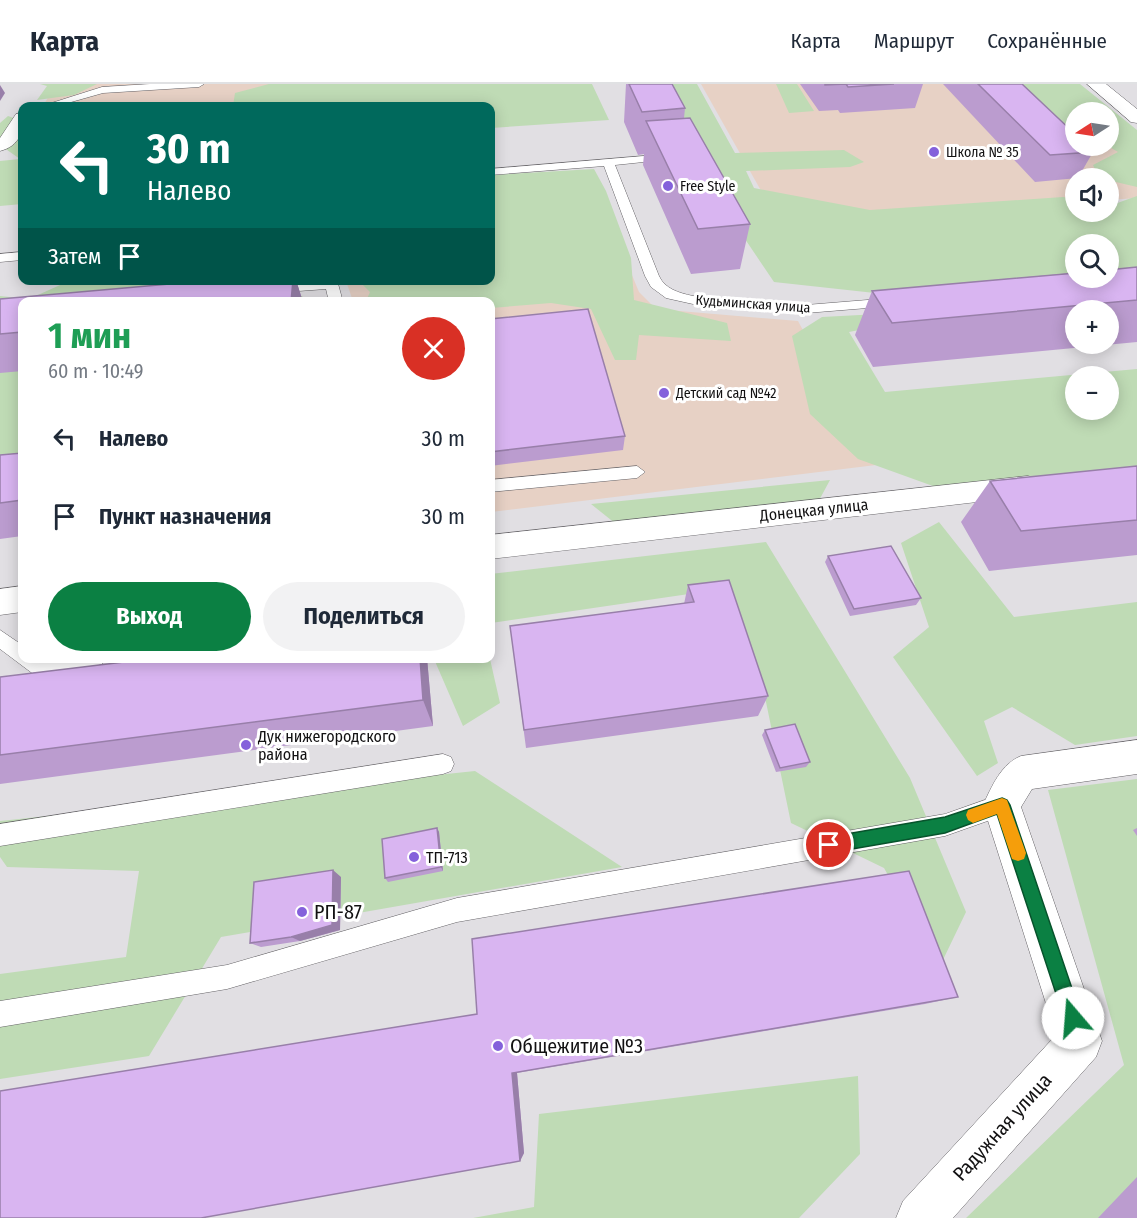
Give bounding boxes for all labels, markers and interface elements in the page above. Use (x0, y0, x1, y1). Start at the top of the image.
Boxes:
text: Карта (30, 25, 99, 58)
text: Карта (791, 28, 841, 54)
text: Маршрут (874, 28, 954, 54)
text: Сохранённые (987, 28, 1107, 54)
north arrow (1065, 102, 1119, 156)
map controls (1065, 102, 1119, 420)
text: 30 m (147, 124, 231, 174)
icon: left (48, 126, 126, 204)
place label: Школа № 35 (946, 144, 1019, 161)
marker: Школа № 35 (927, 145, 941, 159)
button: sound (1065, 168, 1119, 222)
text: Налево (147, 175, 231, 207)
place label: Free Style (680, 178, 736, 195)
marker: Free Style (661, 179, 675, 193)
button: search (1065, 234, 1119, 288)
icon: arrive (113, 240, 146, 273)
text: Затем (48, 243, 101, 270)
street label: Кудьминская улица (695, 292, 811, 316)
button: + (1065, 300, 1119, 354)
text: 1 мин (48, 314, 131, 358)
button: close (402, 317, 465, 380)
text: 60 m · 10:49 (48, 359, 143, 383)
button: − (1065, 366, 1119, 420)
place label: Детский сад №42 (675, 385, 777, 402)
marker: Детский сад №42 (657, 386, 671, 400)
icon: left (48, 422, 81, 455)
text: Налево (99, 425, 168, 452)
text: 30 m (422, 425, 465, 452)
street label: Донецкая улица (758, 495, 869, 525)
icon: arrive (48, 500, 81, 533)
text: Пункт назначения (99, 503, 271, 530)
text: 30 m (422, 503, 465, 530)
button: Выход (48, 582, 251, 651)
button: Поделиться (263, 582, 465, 651)
place label: Дук нижегородского района (257, 727, 396, 764)
marker: Дук нижегородского района (239, 738, 253, 752)
pin (803, 819, 854, 870)
icon: arrive (812, 828, 845, 861)
place label: ТП-713 (426, 848, 468, 867)
marker: ТП-713 (407, 850, 421, 864)
place label: РП-87 (314, 900, 362, 924)
marker: РП-87 (295, 905, 309, 919)
position arrow (1041, 986, 1105, 1050)
place label: Общежитие №3 (510, 1034, 643, 1058)
marker: Общежитие №3 (491, 1039, 505, 1053)
street label: Радужная улица (948, 1068, 1056, 1186)

